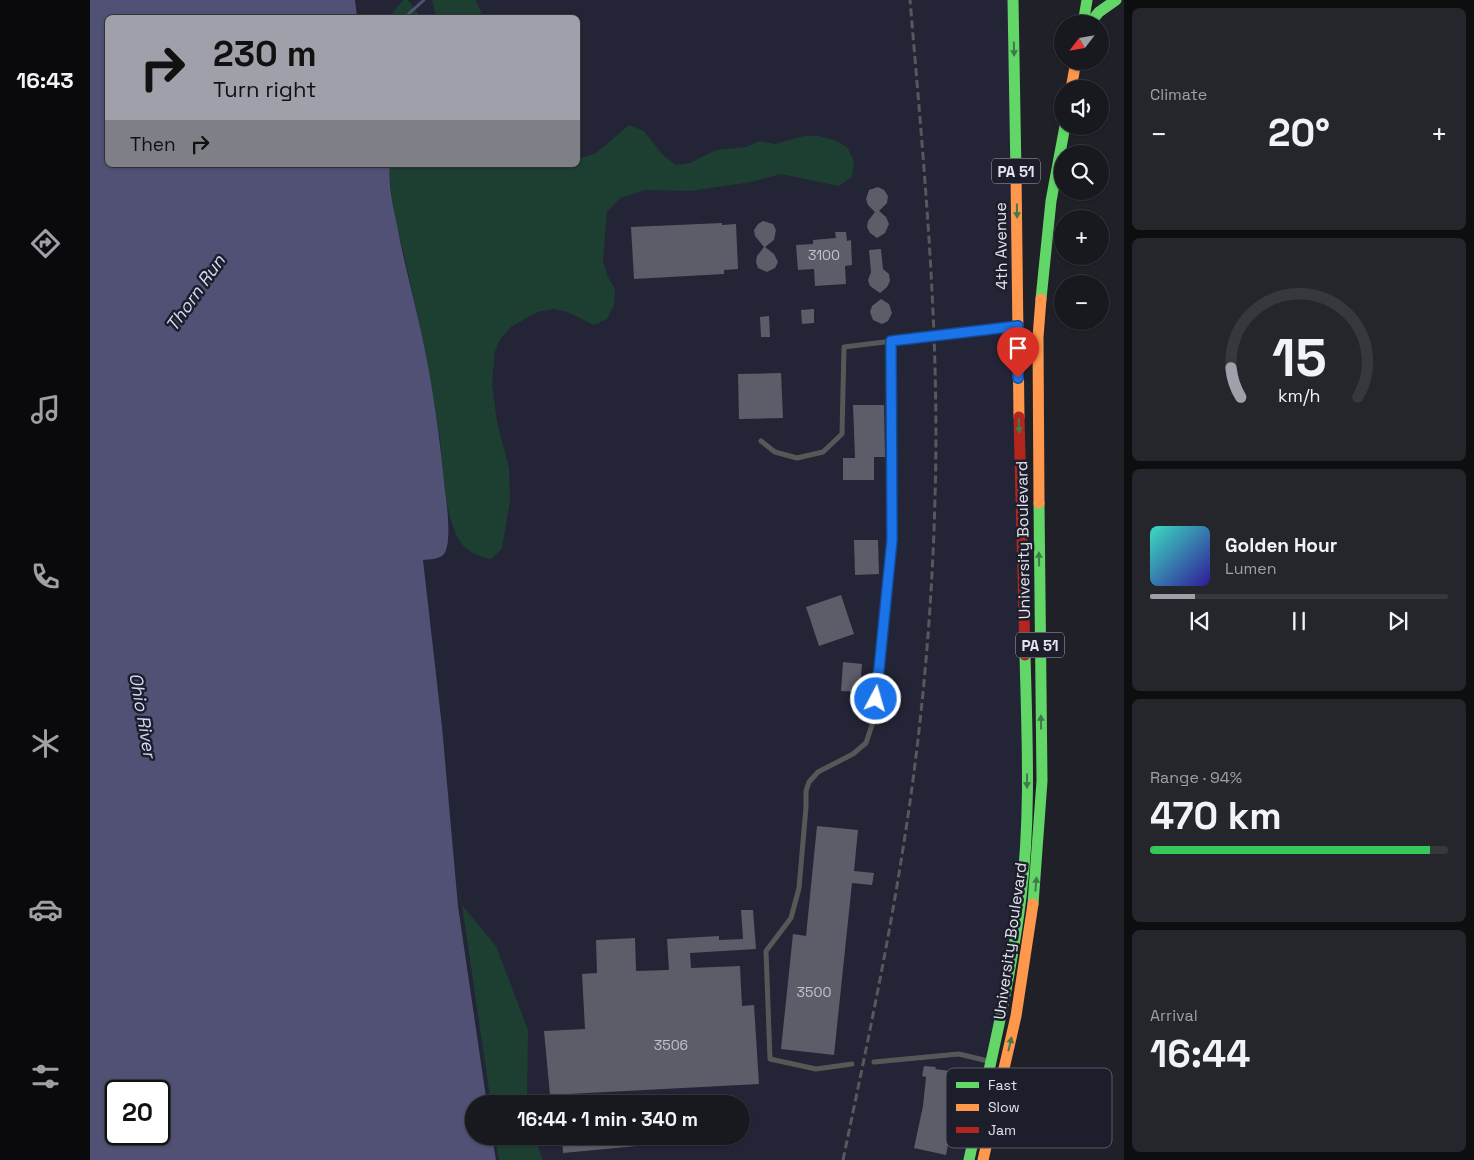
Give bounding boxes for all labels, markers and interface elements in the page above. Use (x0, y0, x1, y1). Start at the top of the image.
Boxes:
north arrow (1054, 15, 1109, 70)
map controls (1054, 15, 1109, 330)
text: 230 m (213, 32, 317, 76)
icon: right (130, 35, 195, 100)
one-way arrow (1011, 41, 1019, 57)
text: 16:43 (16, 66, 74, 94)
text: Turn right (213, 75, 316, 103)
button: sound (1054, 80, 1109, 135)
text: Climate (1150, 84, 1207, 105)
text: 20° (1268, 109, 1330, 157)
text: − (1150, 116, 1167, 152)
text: + (1431, 116, 1448, 152)
icon: right (186, 130, 214, 158)
text: Then (130, 132, 176, 157)
button: search (1054, 145, 1109, 200)
road number: PA 51 (992, 158, 1040, 184)
street label: 4th Avenue (990, 202, 1012, 290)
one-way arrow (1013, 203, 1021, 219)
button: + (1054, 210, 1109, 265)
icon: directions (28, 226, 63, 261)
house number: 3100 (808, 246, 840, 264)
water label: Thorn Run (160, 249, 230, 336)
button: − (1054, 275, 1109, 330)
text: 15 (1272, 325, 1326, 391)
pin (997, 327, 1039, 378)
icon: arrive (1004, 334, 1032, 362)
text: km/h (1278, 384, 1320, 407)
icon: music (28, 392, 63, 427)
one-way arrow (1015, 418, 1023, 434)
street label: University Boulevard (1011, 461, 1035, 619)
text: Golden Hour (1225, 533, 1337, 558)
one-way arrow (1035, 551, 1043, 567)
text: Lumen (1225, 558, 1277, 579)
icon: phone (28, 559, 63, 594)
icon: previous (1186, 607, 1214, 635)
icon: pause (1285, 607, 1313, 635)
icon: next (1384, 607, 1412, 635)
road number: PA 51 (1016, 632, 1064, 658)
water label: Ohio River (124, 671, 162, 761)
position arrow (849, 672, 901, 724)
one-way arrow (1037, 714, 1045, 730)
icon: climate (28, 726, 63, 761)
text: Range · 94% (1150, 767, 1242, 788)
one-way arrow (1023, 773, 1031, 789)
text: 470 km (1150, 792, 1282, 840)
street label: University Boulevard (989, 861, 1031, 1021)
one-way arrow (1033, 876, 1041, 892)
icon: car (28, 892, 63, 927)
house number: 3500 (797, 983, 831, 1001)
text: Arrival (1150, 1005, 1198, 1026)
text: 16:44 (1150, 1030, 1250, 1078)
house number: 3506 (654, 1036, 688, 1054)
one-way arrow (1006, 1037, 1014, 1052)
icon: filters (28, 1059, 63, 1094)
legend (946, 1068, 1112, 1148)
text: Fast (988, 1076, 1017, 1094)
speed limit sign: 20 (105, 1080, 170, 1145)
text: Slow (988, 1098, 1020, 1116)
text: 16:44 · 1 min · 340 m (517, 1107, 698, 1132)
text: Jam (988, 1121, 1016, 1139)

